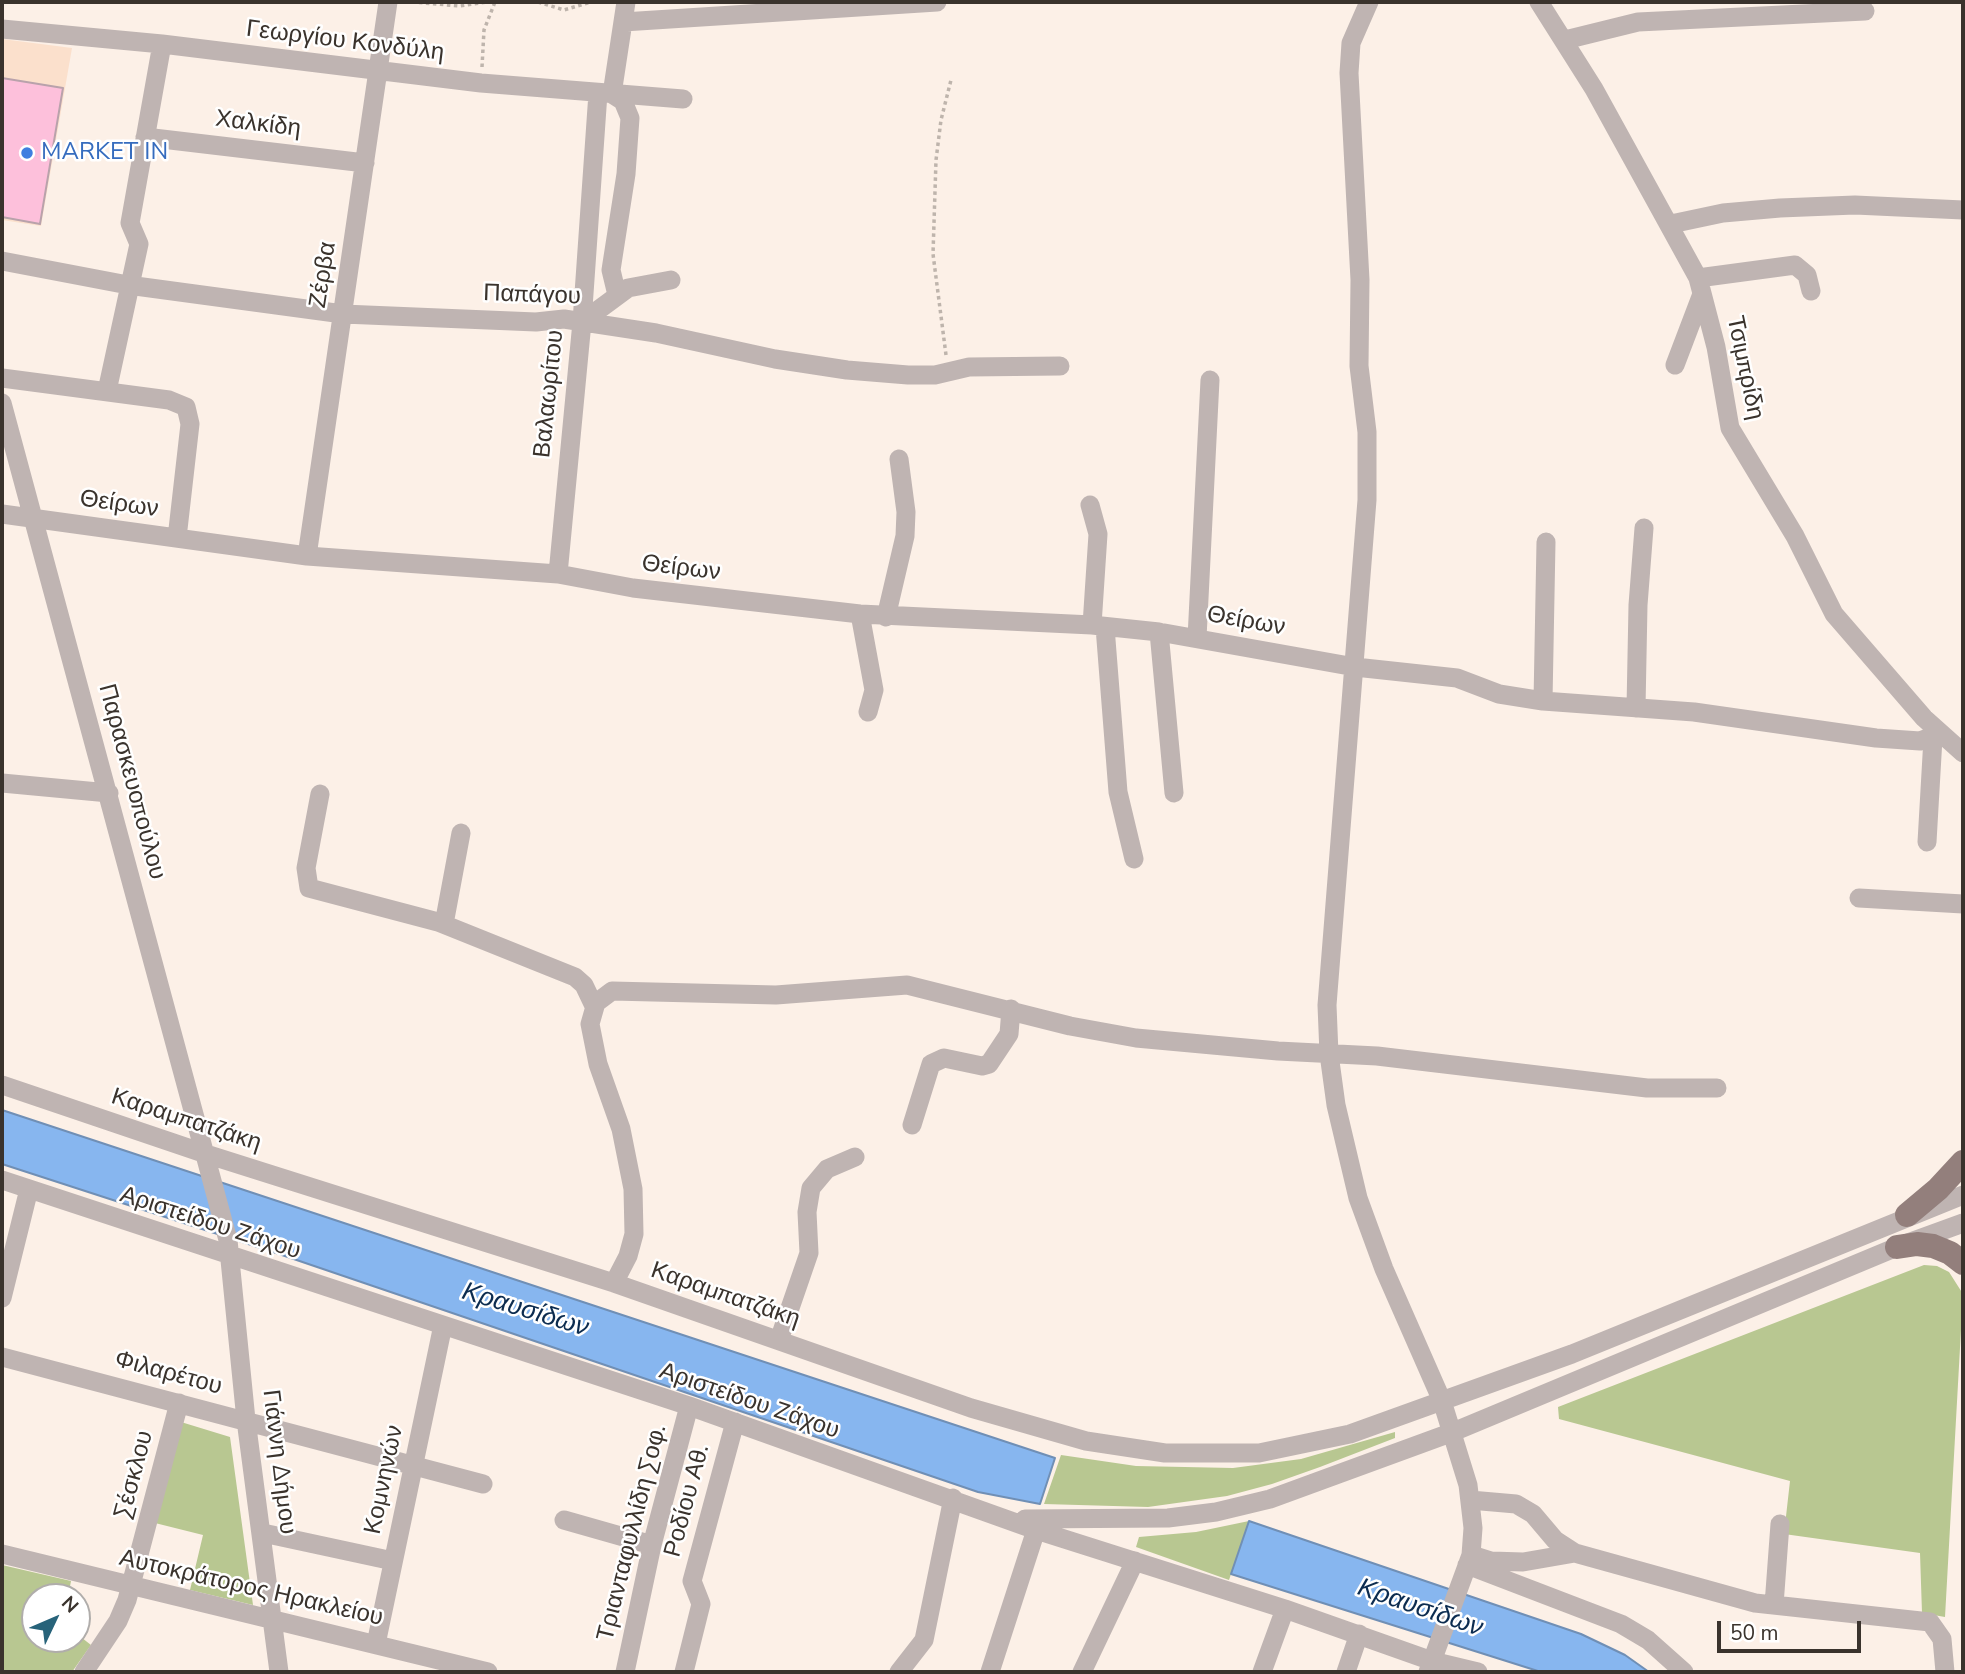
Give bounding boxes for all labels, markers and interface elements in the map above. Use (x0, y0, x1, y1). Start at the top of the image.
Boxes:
street label: Γεωργίου Κονδύλη (244, 16, 446, 68)
street label: Χαλκίδη (214, 105, 302, 145)
place label: MARKET IN (41, 139, 168, 167)
marker: MARKET IN (19, 145, 35, 161)
street label: Ζέρβα (305, 240, 343, 310)
street label: Παπάγου (483, 280, 581, 312)
street label: Τσιμπρίδη (1719, 313, 1769, 423)
street label: Βαλαωρίτου (529, 328, 571, 460)
street label: Θείρων (78, 485, 160, 525)
street label: Θείρων (640, 550, 722, 588)
street label: Θείρων (1205, 601, 1287, 643)
street label: Παρασκευοπούλου (91, 681, 171, 883)
street label: Καραμπατζάκη (107, 1083, 265, 1159)
street label: Αριστείδου Ζάχου (116, 1181, 304, 1267)
street label: Καραμπατζάκη (647, 1257, 803, 1335)
water label: Κραυσίδων (458, 1277, 592, 1345)
street label: Φιλαρέτου (111, 1346, 225, 1402)
street label: Αριστείδου Ζάχου (655, 1358, 843, 1446)
street label: Γιάννη Δήμου (255, 1388, 301, 1536)
street label: Τριανταφυλλίδη Σοφ. (592, 1422, 674, 1644)
street label: Κομνηνών (359, 1423, 411, 1537)
street label: Σέσκλου (109, 1428, 161, 1522)
street label: Ροδίου Αθ. (659, 1441, 717, 1561)
street label: Αυτοκράτορος Ηρακλείου (116, 1545, 386, 1633)
water label: Κραυσίδων (1353, 1573, 1487, 1645)
north arrow (21, 1583, 91, 1653)
text: N (55, 1591, 84, 1619)
scale bar (1720, 1608, 1864, 1652)
text: 50 m (1730, 1619, 1779, 1647)

